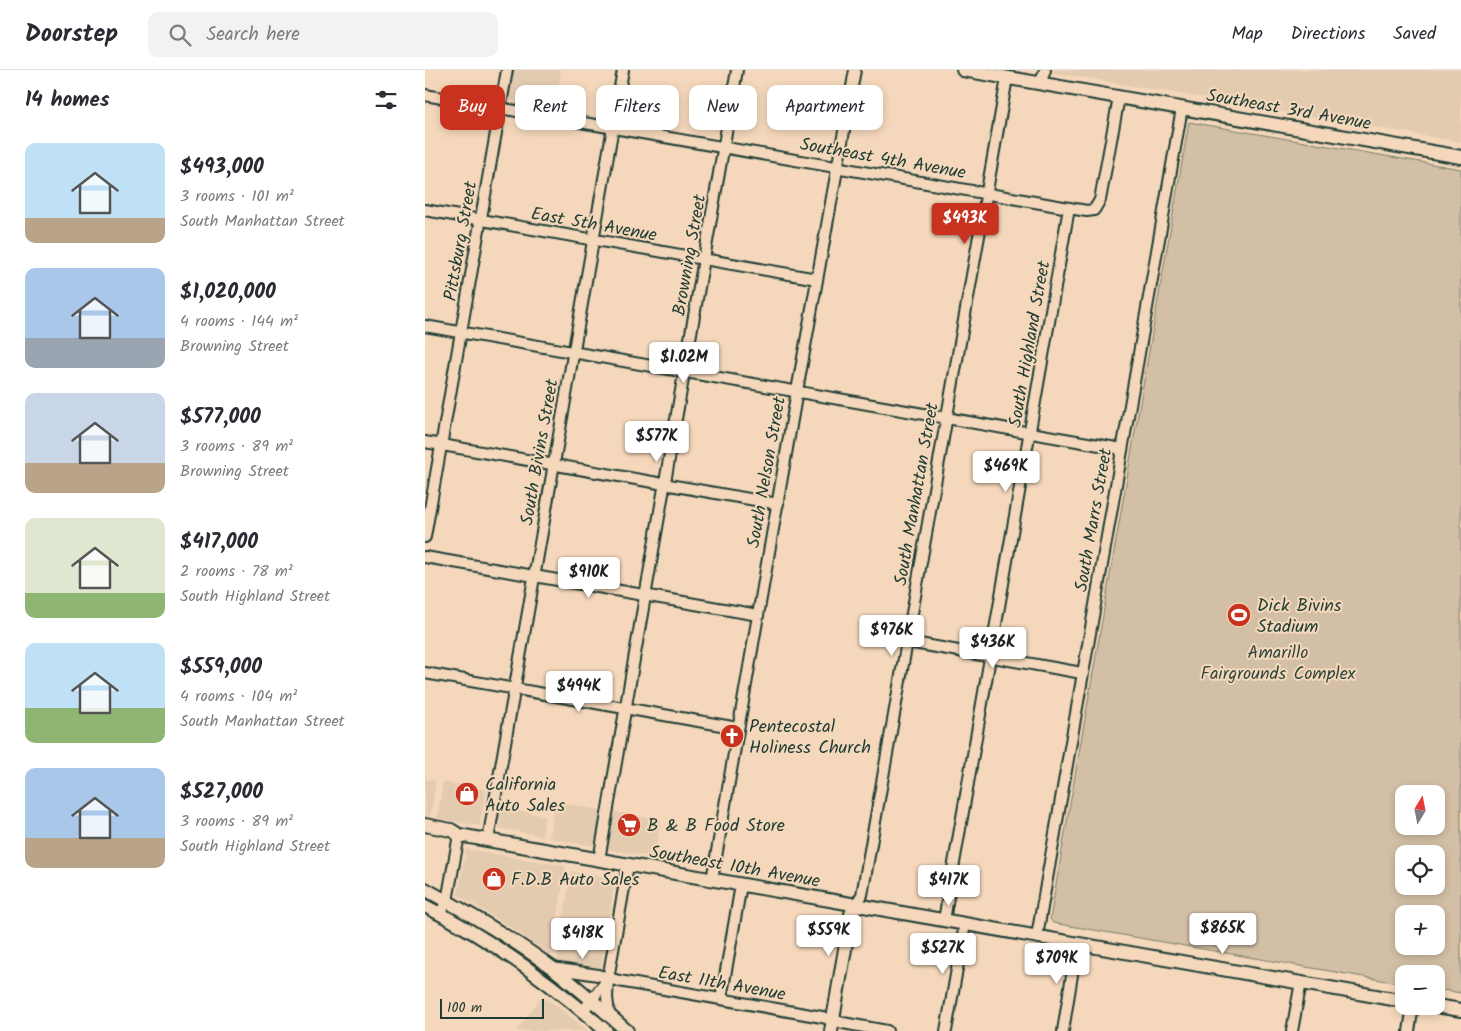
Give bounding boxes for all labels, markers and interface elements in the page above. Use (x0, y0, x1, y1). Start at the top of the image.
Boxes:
search box (148, 12, 498, 57)
text: Doorstep (25, 15, 118, 54)
text: Search here (206, 20, 300, 50)
text: Map (1231, 20, 1263, 49)
text: Directions (1291, 20, 1365, 49)
text: Saved (1393, 20, 1436, 49)
icon: search (166, 21, 194, 49)
street label: Southeast 3rd Avenue (1204, 82, 1373, 139)
text: 14 homes (25, 84, 110, 117)
chip: Buy (440, 85, 505, 130)
chip: Rent (515, 85, 586, 130)
chip: Filters (596, 85, 679, 130)
chip: New (689, 85, 757, 130)
chip: Apartment (767, 85, 883, 130)
icon: filters (372, 86, 400, 114)
street label: Southeast 4th Avenue (797, 131, 968, 188)
text: $493,000 (180, 151, 264, 184)
icon: home (65, 163, 125, 223)
street label: Pittsburg Street (437, 178, 486, 303)
text: 3 rooms · 101 m² (180, 184, 294, 209)
street label: Browning Street (666, 191, 716, 318)
street label: East 5th Avenue (529, 200, 659, 251)
pin: $493K (930, 202, 1000, 245)
text: $493K (943, 206, 987, 231)
text: South Manhattan Street (180, 209, 345, 234)
street label: South Highland Street (1002, 257, 1060, 430)
text: $1,020,000 (180, 276, 276, 309)
icon: home (65, 288, 125, 348)
text: 4 rooms · 144 m² (180, 309, 298, 334)
text: Browning Street (180, 334, 289, 359)
pin: $1.02M (643, 342, 725, 384)
text: $1.02M (660, 345, 708, 370)
street label: South Bivins Street (513, 376, 568, 528)
street label: South Nelson Street (740, 393, 795, 550)
street label: South Manhattan Street (887, 399, 948, 588)
text: $577,000 (180, 401, 261, 434)
icon: home (65, 413, 125, 473)
pin: $577K (622, 420, 692, 463)
text: $577K (636, 424, 678, 449)
text: 3 rooms · 89 m² (180, 434, 293, 459)
street label: South Marrs Street (1068, 445, 1122, 594)
pin: $469K (971, 450, 1041, 493)
text: $469K (984, 454, 1028, 479)
text: Browning Street (180, 459, 289, 484)
text: $417,000 (180, 526, 258, 559)
icon: home (65, 538, 125, 598)
pin: $910K (554, 556, 624, 599)
text: 2 rooms · 78 m² (180, 559, 293, 584)
text: $910K (569, 560, 609, 585)
text: South Highland Street (180, 584, 330, 609)
place label: Dick Bivins Stadium (1257, 592, 1342, 642)
sports icon: Dick Bivins Stadium (1226, 602, 1252, 628)
pin: $976K (857, 614, 927, 657)
text: $976K (870, 618, 914, 643)
pin: $436K (958, 626, 1028, 669)
text: $436K (970, 630, 1016, 655)
park label: Amarillo Fairgrounds Complex (1201, 639, 1356, 689)
text: $559,000 (180, 651, 262, 684)
icon: home (65, 663, 125, 723)
pin: $494K (544, 670, 614, 713)
text: $494K (557, 674, 601, 699)
text: 4 rooms · 104 m² (180, 684, 297, 709)
text: South Manhattan Street (180, 709, 345, 734)
place label: Pentecostal Holiness Church (749, 713, 871, 763)
church icon: Pentecostal Holiness Church (719, 723, 745, 749)
place label: California Auto Sales (485, 771, 565, 821)
text: $527,000 (180, 776, 263, 809)
shop icon: California Auto Sales (454, 781, 480, 807)
north arrow (1395, 785, 1445, 835)
map controls (1395, 785, 1445, 1015)
icon: home (65, 788, 125, 848)
text: 3 rooms · 89 m² (180, 809, 293, 834)
supermarket icon: B & B Food Store (616, 812, 642, 838)
place label: B & B Food Store (647, 812, 785, 841)
text: South Highland Street (180, 834, 330, 859)
street label: Southeast 10th Avenue (647, 838, 822, 897)
button: locate (1395, 845, 1445, 895)
pin: $417K (914, 864, 984, 907)
shop icon: F.D.B Auto Sales (481, 866, 507, 892)
place label: F.D.B Auto Sales (511, 866, 640, 895)
text: $417K (929, 868, 969, 893)
button: + (1395, 905, 1445, 955)
pin: $865K (1188, 912, 1258, 955)
pin: $559K (794, 914, 864, 957)
text: $865K (1200, 916, 1246, 941)
pin: $418K (548, 918, 618, 960)
text: $559K (807, 918, 851, 943)
text: $418K (562, 921, 604, 946)
pin: $527K (908, 932, 978, 975)
text: $527K (921, 936, 965, 961)
pin: $709K (1022, 942, 1092, 985)
text: $709K (1036, 946, 1078, 971)
street label: East 11th Avenue (656, 959, 788, 1010)
button: − (1395, 965, 1445, 1015)
scale bar (440, 996, 544, 1019)
text: 100 m (447, 997, 482, 1019)

